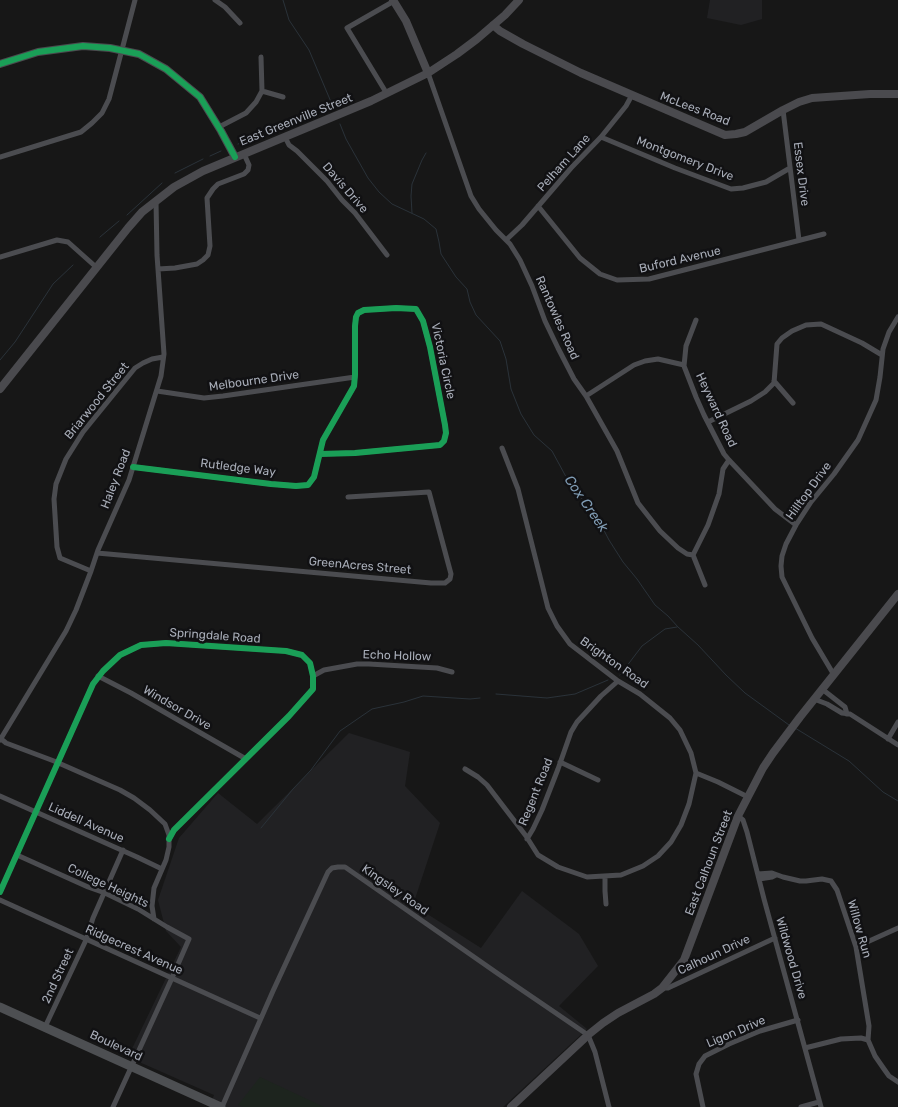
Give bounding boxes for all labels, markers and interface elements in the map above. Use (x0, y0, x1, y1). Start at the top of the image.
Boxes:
street label: McLees Road (658, 89, 732, 129)
street label: East Greenville Street (237, 91, 355, 149)
street label: Pelham Lane (535, 131, 593, 195)
street label: Montgomery Drive (634, 134, 736, 184)
street label: Essex Drive (790, 141, 812, 207)
street label: Davis Drive (319, 160, 371, 216)
street label: Buford Avenue (638, 244, 722, 276)
street label: Rantowles Road (532, 274, 582, 362)
street label: Victoria Circle (428, 322, 458, 400)
street label: Briarwood Street (62, 360, 132, 442)
street label: Melbourne Drive (208, 368, 300, 394)
street label: Heyward Road (692, 370, 740, 450)
street label: Haley Road (98, 447, 134, 511)
street label: Rutledge Way (199, 456, 277, 480)
street label: Hilltop Drive (783, 459, 835, 523)
water label: Cox Creek (560, 472, 612, 536)
street label: GreenAcres Street (308, 554, 412, 578)
street label: Springdale Road (169, 626, 261, 646)
street label: Brighton Road (577, 634, 651, 692)
street label: Echo Hollow (362, 648, 432, 664)
street label: Windsor Drive (140, 683, 214, 733)
street label: Regent Road (516, 756, 556, 828)
street label: Liddell Avenue (46, 800, 126, 846)
street label: East Calhoun Street (682, 808, 736, 918)
street label: College Heights (65, 861, 151, 911)
street label: Kingsley Road (359, 862, 431, 918)
street label: Willow Run (844, 898, 874, 960)
street label: Wildwood Drive (772, 915, 810, 1001)
street label: Ridgecrest Avenue (83, 922, 185, 978)
street label: Calhoun Drive (676, 932, 752, 978)
street label: 2nd Street (39, 946, 77, 1006)
street label: Ligon Drive (704, 1013, 768, 1051)
street label: Boulevard (88, 1028, 144, 1064)

